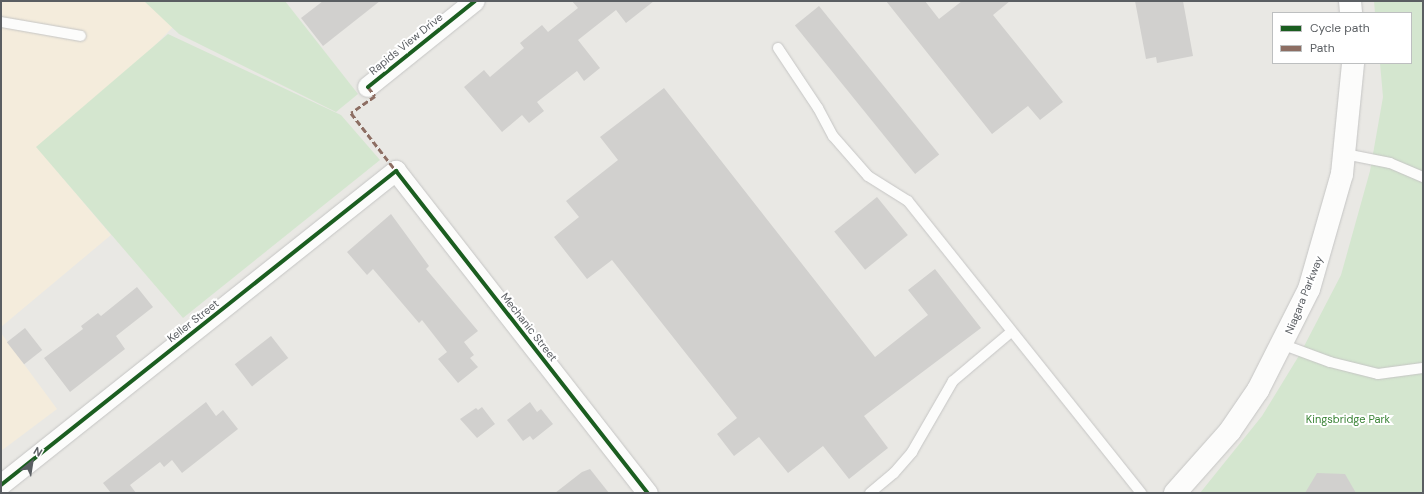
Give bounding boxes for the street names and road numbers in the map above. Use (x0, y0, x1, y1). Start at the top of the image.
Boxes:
street label: Rapids View Drive (367, 10, 445, 78)
street label: Niagara Parkway (1282, 254, 1326, 336)
street label: Mechanic Street (498, 290, 560, 364)
street label: Keller Street (165, 297, 221, 345)

